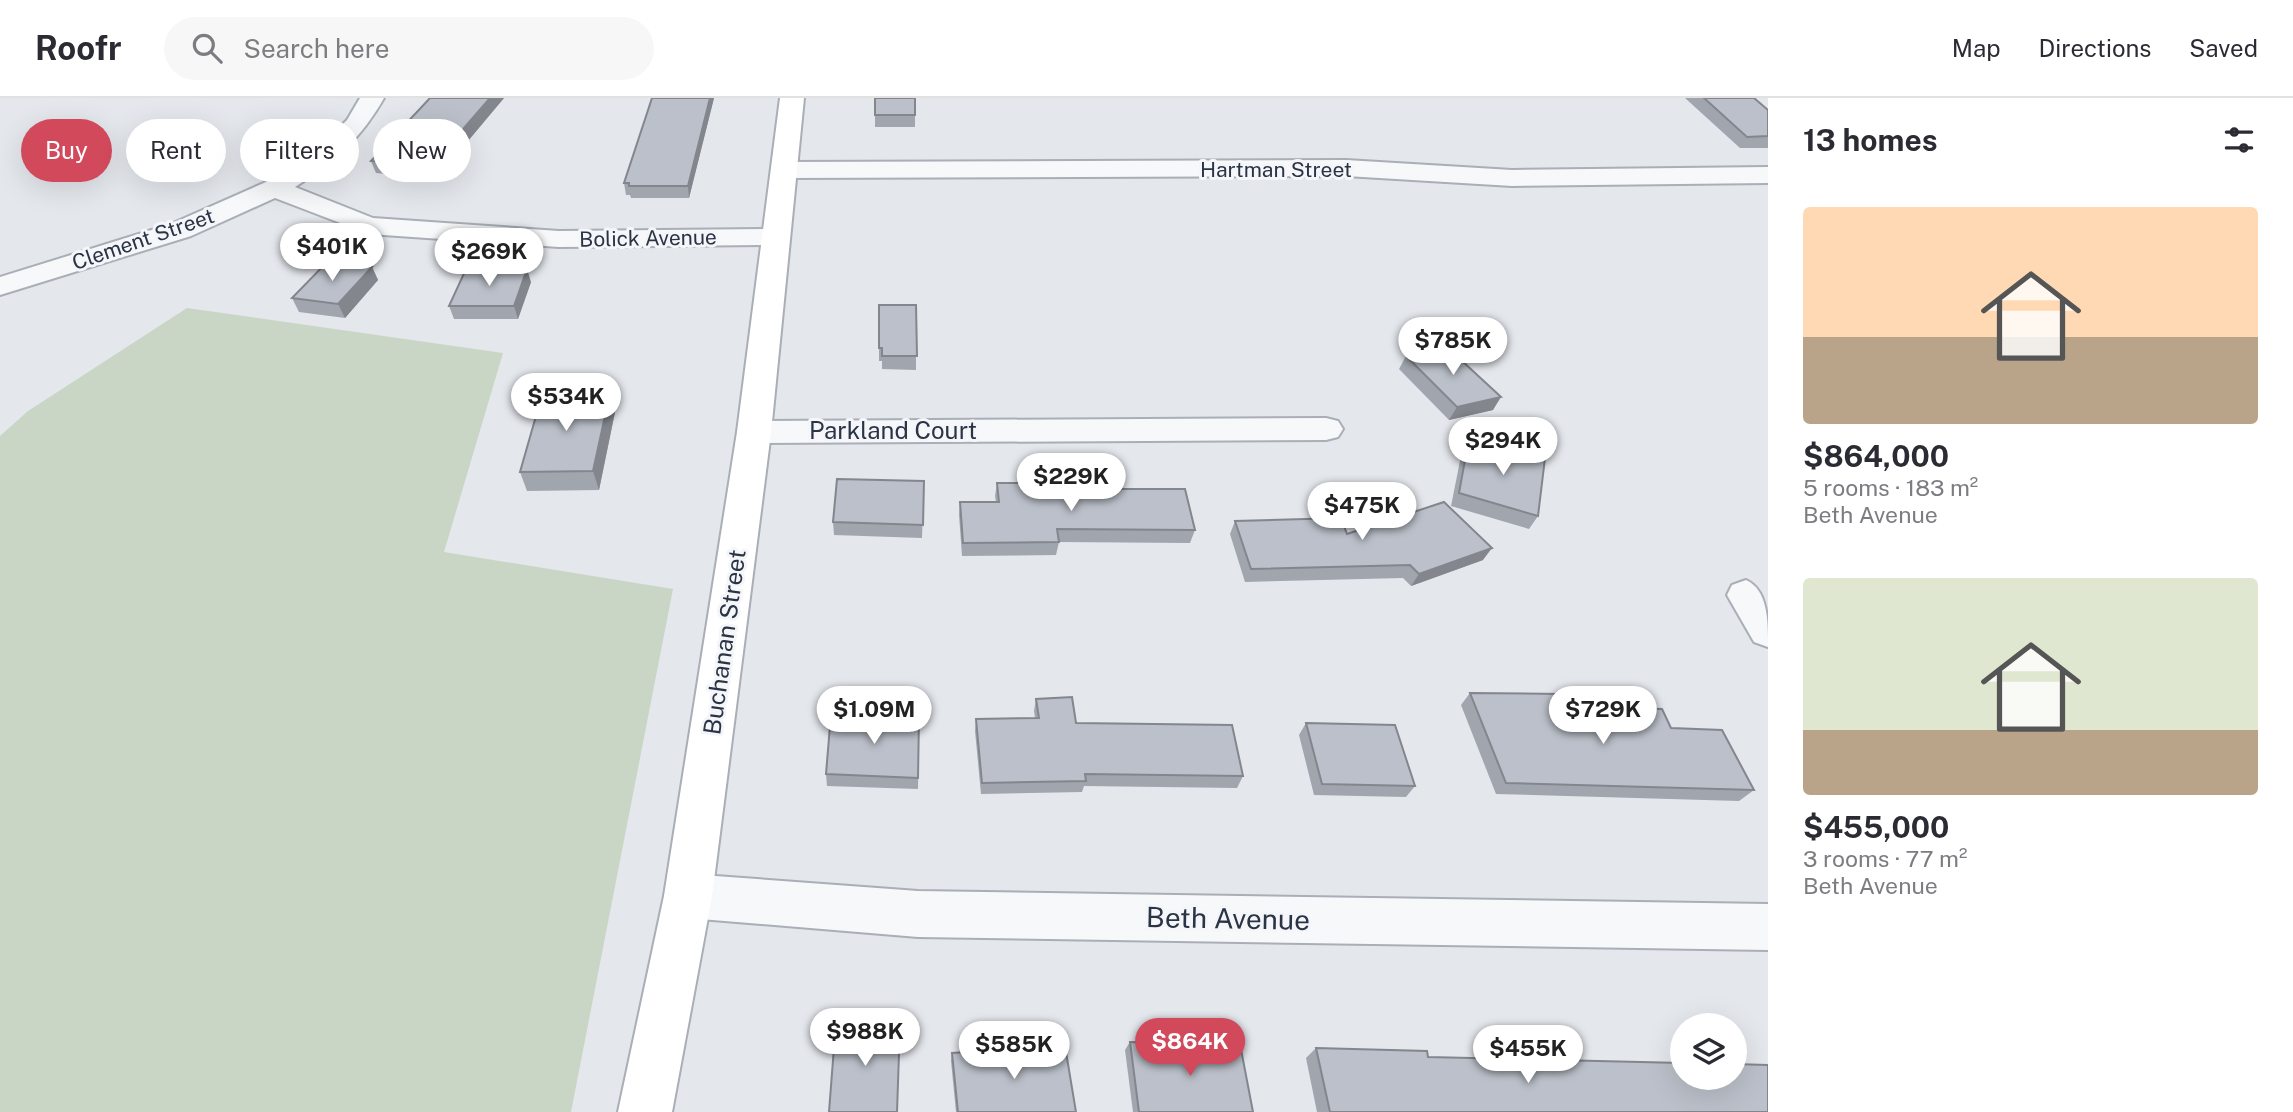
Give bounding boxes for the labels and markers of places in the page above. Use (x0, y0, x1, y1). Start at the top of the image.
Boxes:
pin: $401K (283, 223, 381, 283)
pin: $269K (440, 228, 538, 288)
pin: $785K (1404, 317, 1502, 377)
pin: $534K (517, 374, 615, 433)
pin: $294K (1454, 418, 1552, 477)
pin: $229K (1022, 454, 1120, 513)
pin: $475K (1313, 482, 1411, 542)
pin: $1.09M (817, 686, 931, 746)
pin: $729K (1554, 686, 1652, 746)
pin: $988K (816, 1009, 914, 1068)
pin: $864K (1141, 1018, 1239, 1078)
pin: $585K (965, 1021, 1063, 1081)
pin: $455K (1479, 1026, 1577, 1085)

